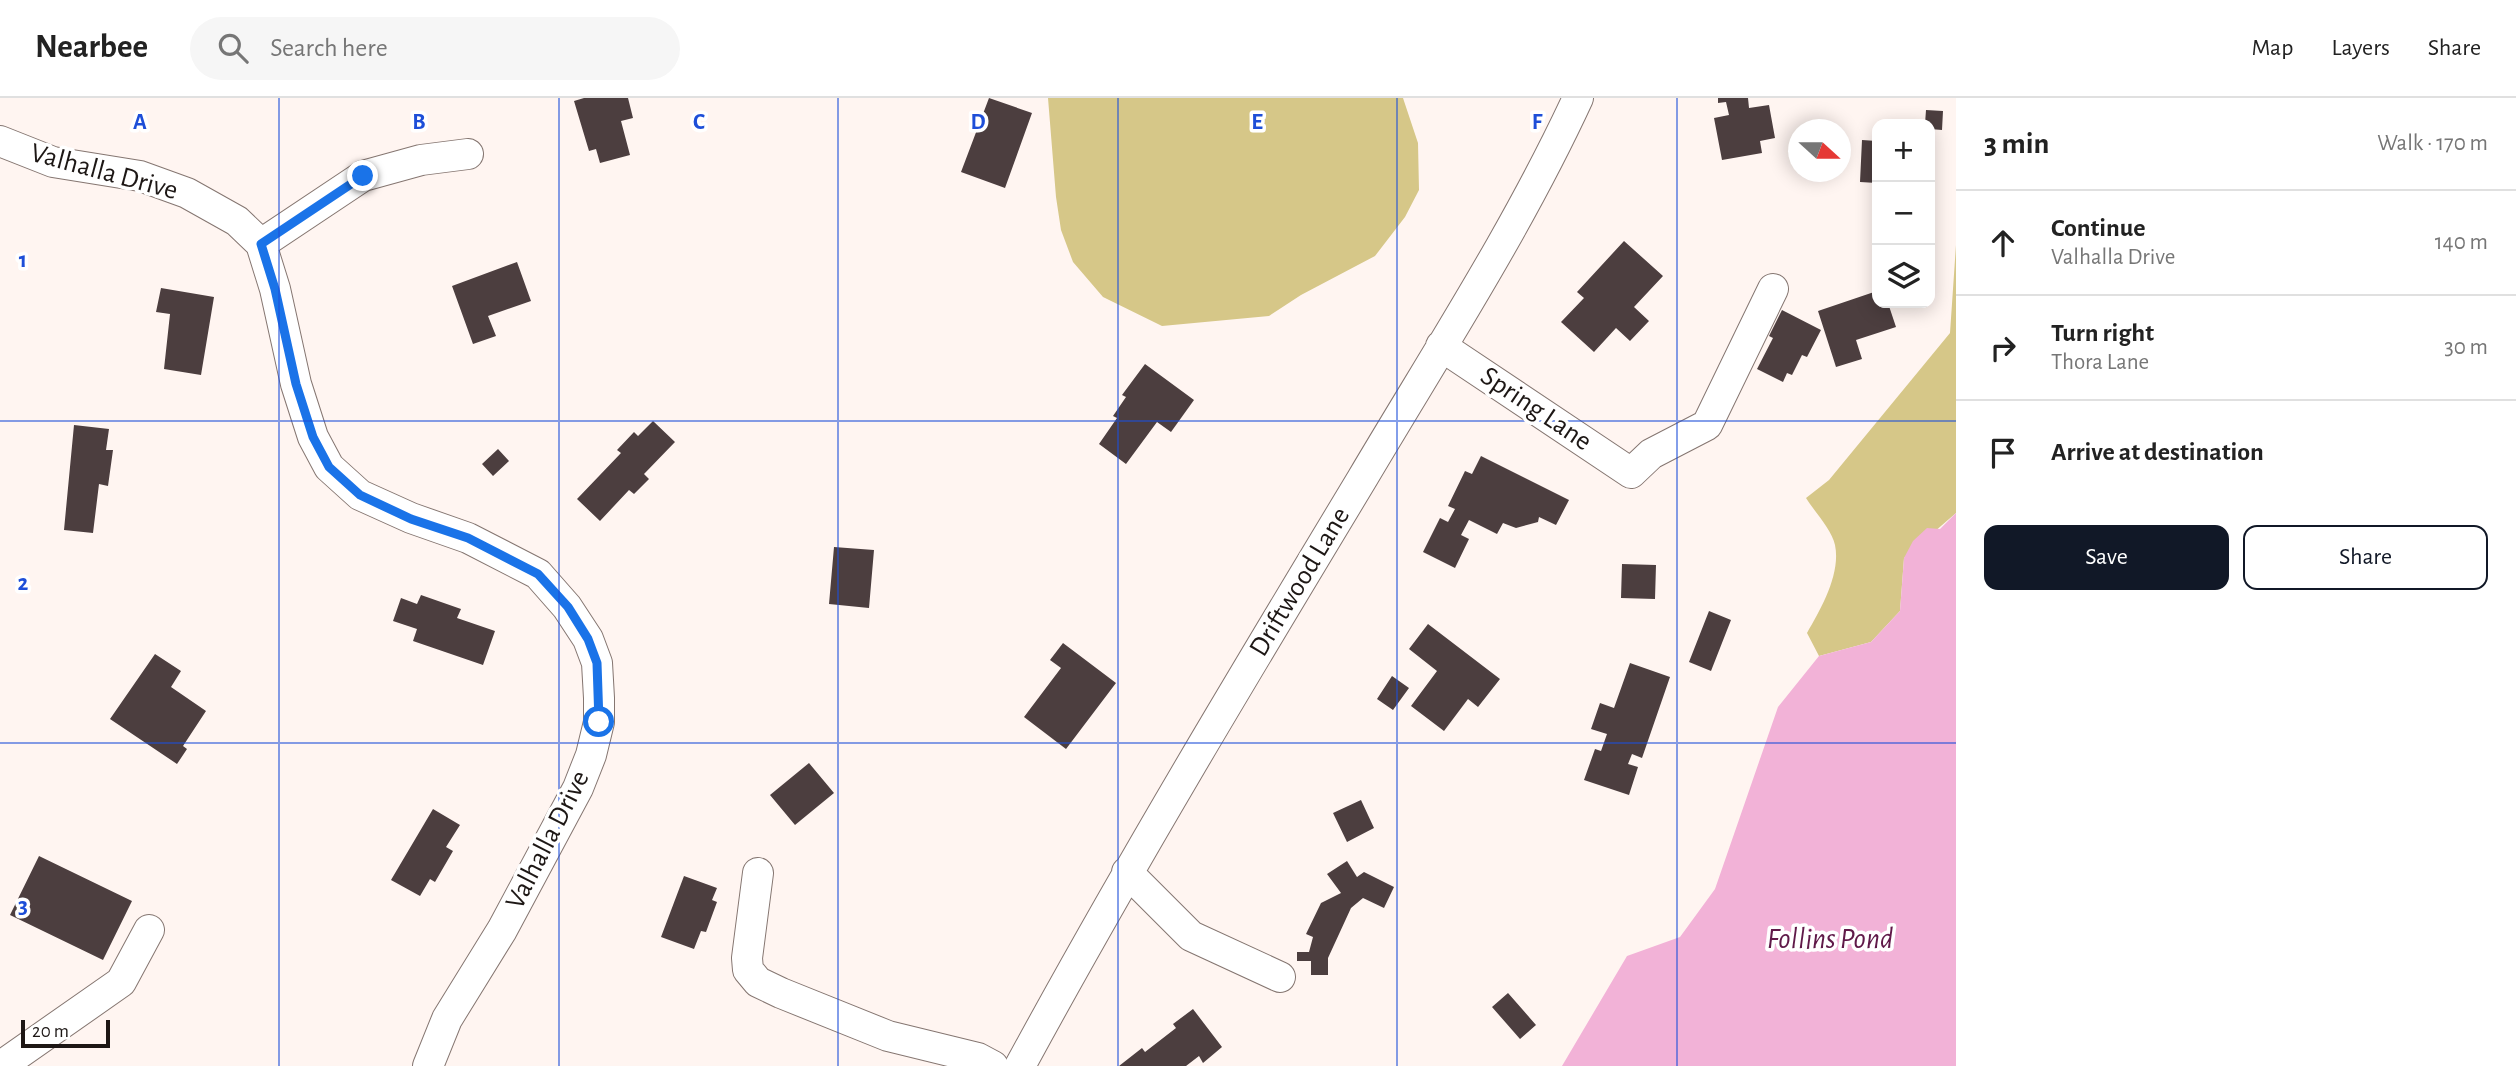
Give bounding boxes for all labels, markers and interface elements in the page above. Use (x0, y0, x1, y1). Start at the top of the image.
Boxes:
search box (190, 17, 680, 80)
icon: search (214, 29, 252, 67)
text: Nearbee (35, 31, 148, 64)
text: Search here (270, 35, 388, 61)
text: Map (2251, 36, 2293, 60)
text: Layers (2331, 36, 2390, 60)
text: Share (2428, 36, 2481, 60)
text: A (133, 111, 147, 134)
text: B (412, 111, 426, 134)
text: C (693, 111, 705, 134)
text: D (970, 111, 986, 134)
text: E (1251, 111, 1263, 134)
text: F (1532, 111, 1543, 134)
north arrow (1788, 119, 1851, 182)
map controls (1872, 119, 1935, 308)
button: + (1872, 119, 1935, 182)
text: 3 min (1984, 129, 2049, 159)
text: Walk · 170 m (2377, 132, 2488, 155)
street label: Valhalla Drive (27, 139, 181, 205)
route end (347, 160, 378, 191)
button: − (1872, 182, 1935, 245)
text: Continue (2051, 215, 2146, 241)
icon: ahead (1984, 224, 2022, 262)
text: 140 m (2435, 231, 2488, 254)
button: layers (1872, 245, 1935, 308)
text: Valhalla Drive (2051, 246, 2175, 269)
text: 1 (19, 249, 27, 272)
text: Turn right (2051, 320, 2154, 346)
icon: right (1984, 329, 2022, 367)
text: 30 m (2444, 336, 2488, 359)
text: Thora Lane (2051, 351, 2149, 374)
street label: Spring Lane (1475, 362, 1597, 456)
icon: arrive (1984, 434, 2022, 472)
text: Arrive at destination (2051, 439, 2264, 465)
street label: Driftwood Lane (1245, 503, 1355, 661)
button: Save (1984, 525, 2229, 590)
button: Share (2243, 525, 2488, 590)
text: 2 (18, 572, 29, 595)
route start (583, 706, 614, 737)
street label: Valhalla Drive (501, 766, 595, 914)
text: 3 (18, 895, 28, 918)
water label: Follins Pond (1767, 924, 1893, 954)
scale bar (21, 1017, 110, 1049)
text: 20 m (32, 1022, 69, 1041)

